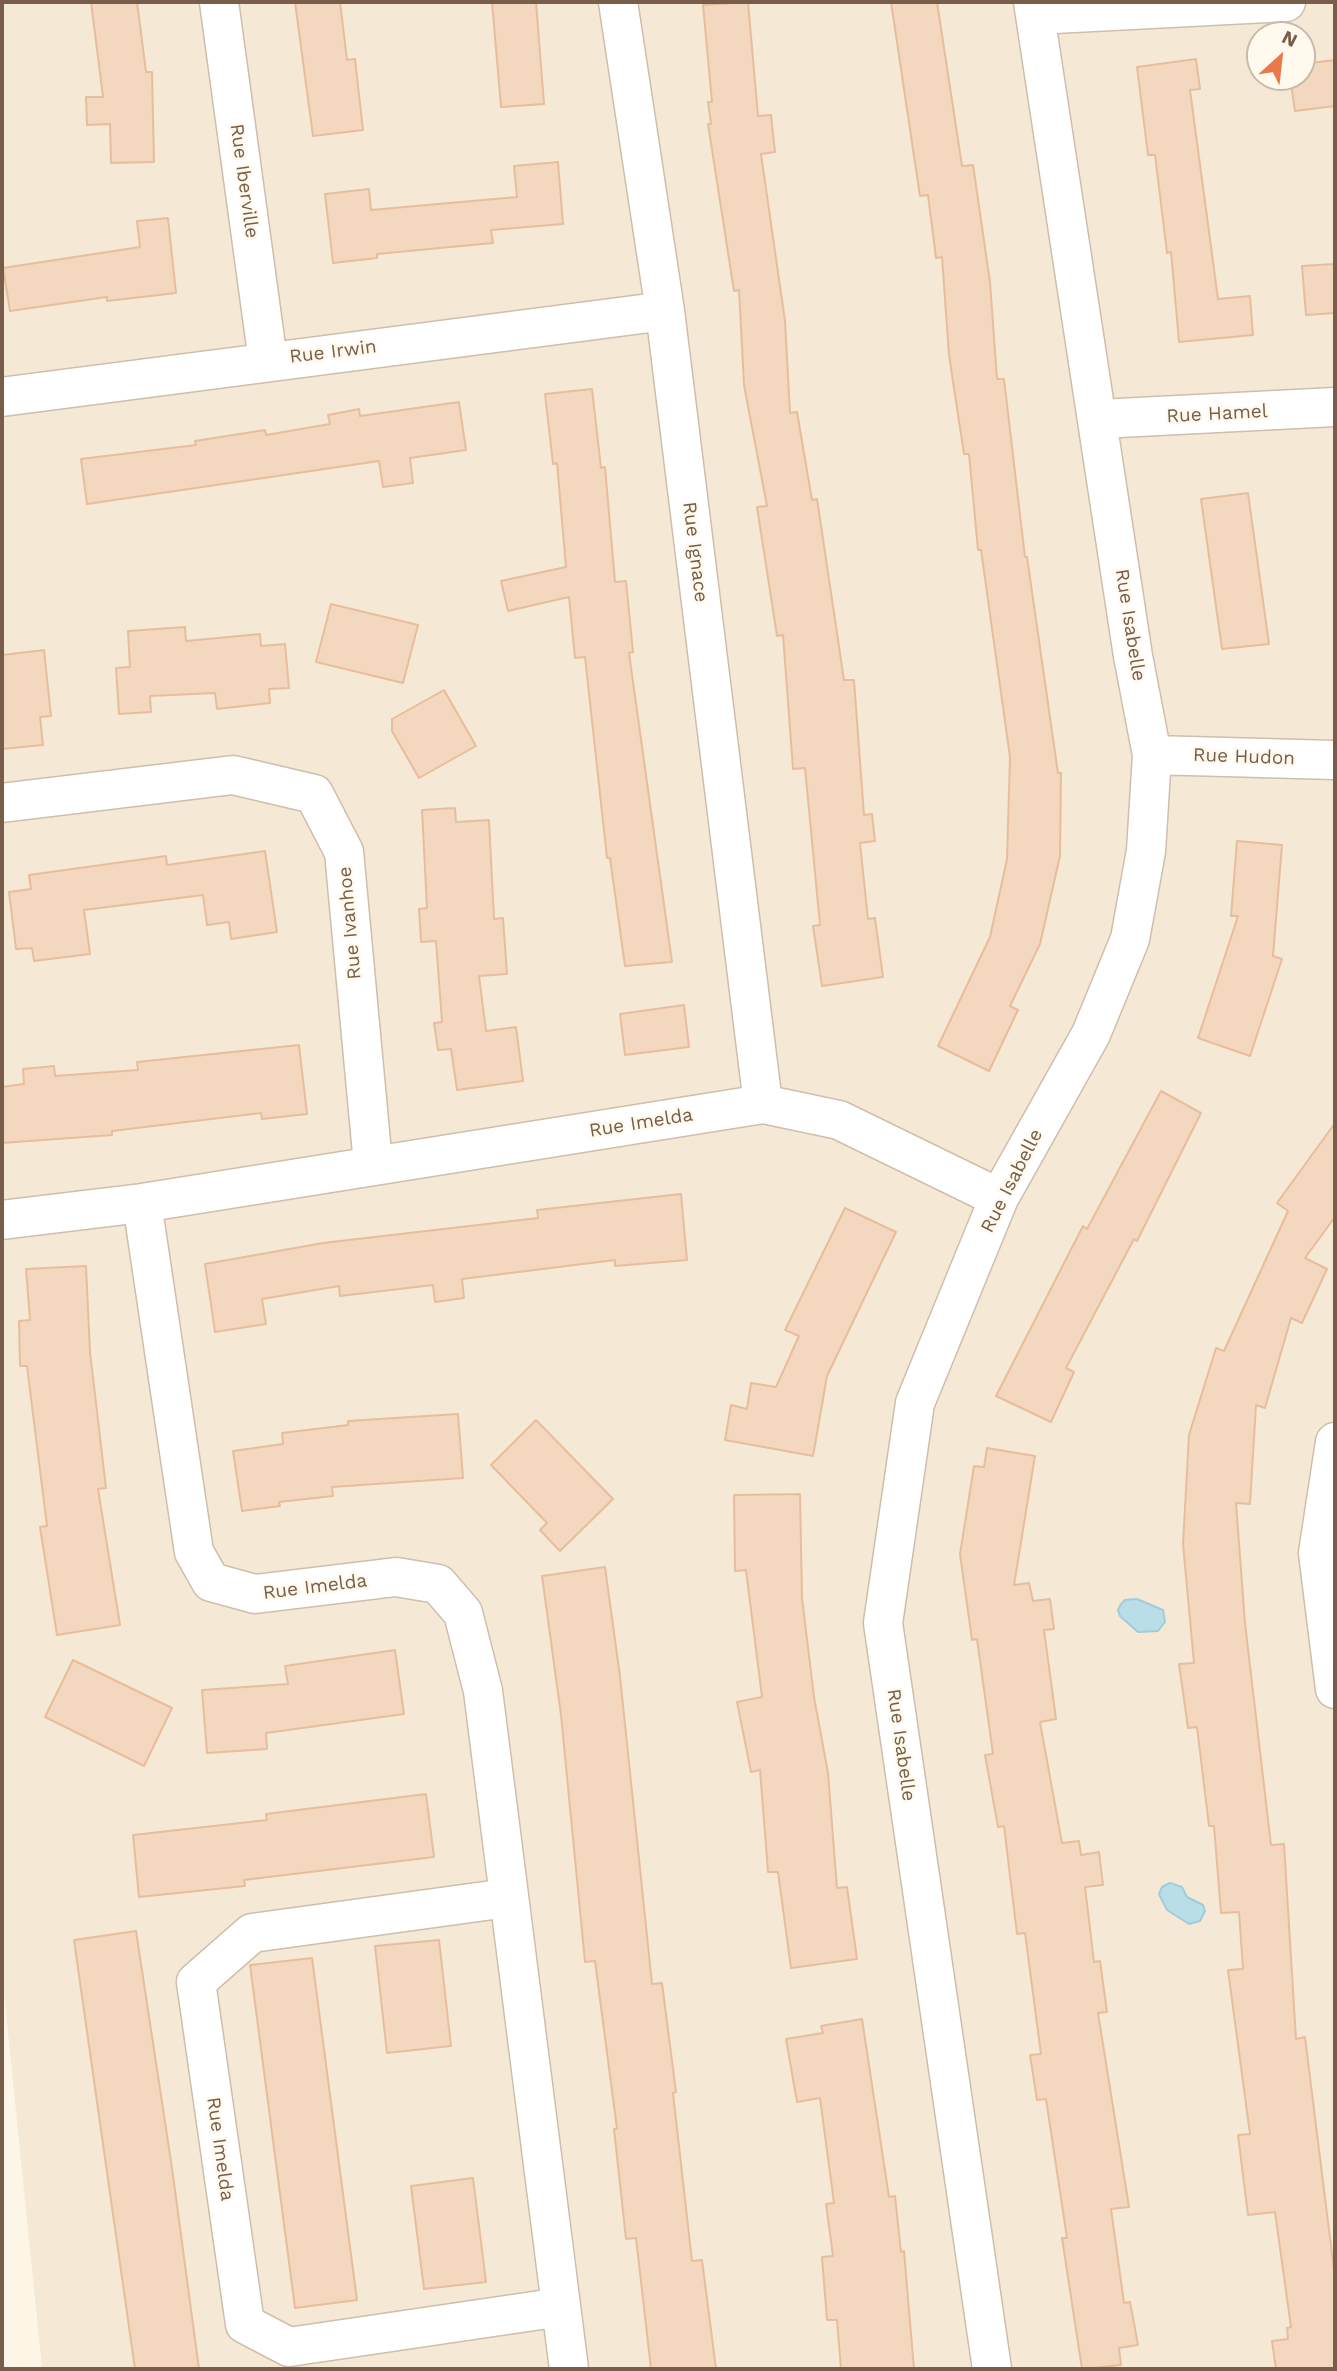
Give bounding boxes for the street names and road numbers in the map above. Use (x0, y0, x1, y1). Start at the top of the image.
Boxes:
street label: Rue Iberville (225, 122, 263, 240)
street label: Rue Irwin (288, 335, 378, 369)
street label: Rue Hamel (1166, 400, 1268, 428)
street label: Rue Ignace (678, 500, 712, 604)
street label: Rue Isabelle (1110, 567, 1150, 683)
street label: Rue Hudon (1193, 744, 1295, 770)
street label: Rue Ivanhoe (334, 865, 366, 981)
street label: Rue Imelda (588, 1104, 694, 1142)
street label: Rue Isabelle (976, 1125, 1048, 1237)
street label: Rue Imelda (262, 1569, 368, 1605)
street label: Rue Isabelle (882, 1687, 920, 1803)
street label: Rue Imelda (201, 2096, 239, 2202)

